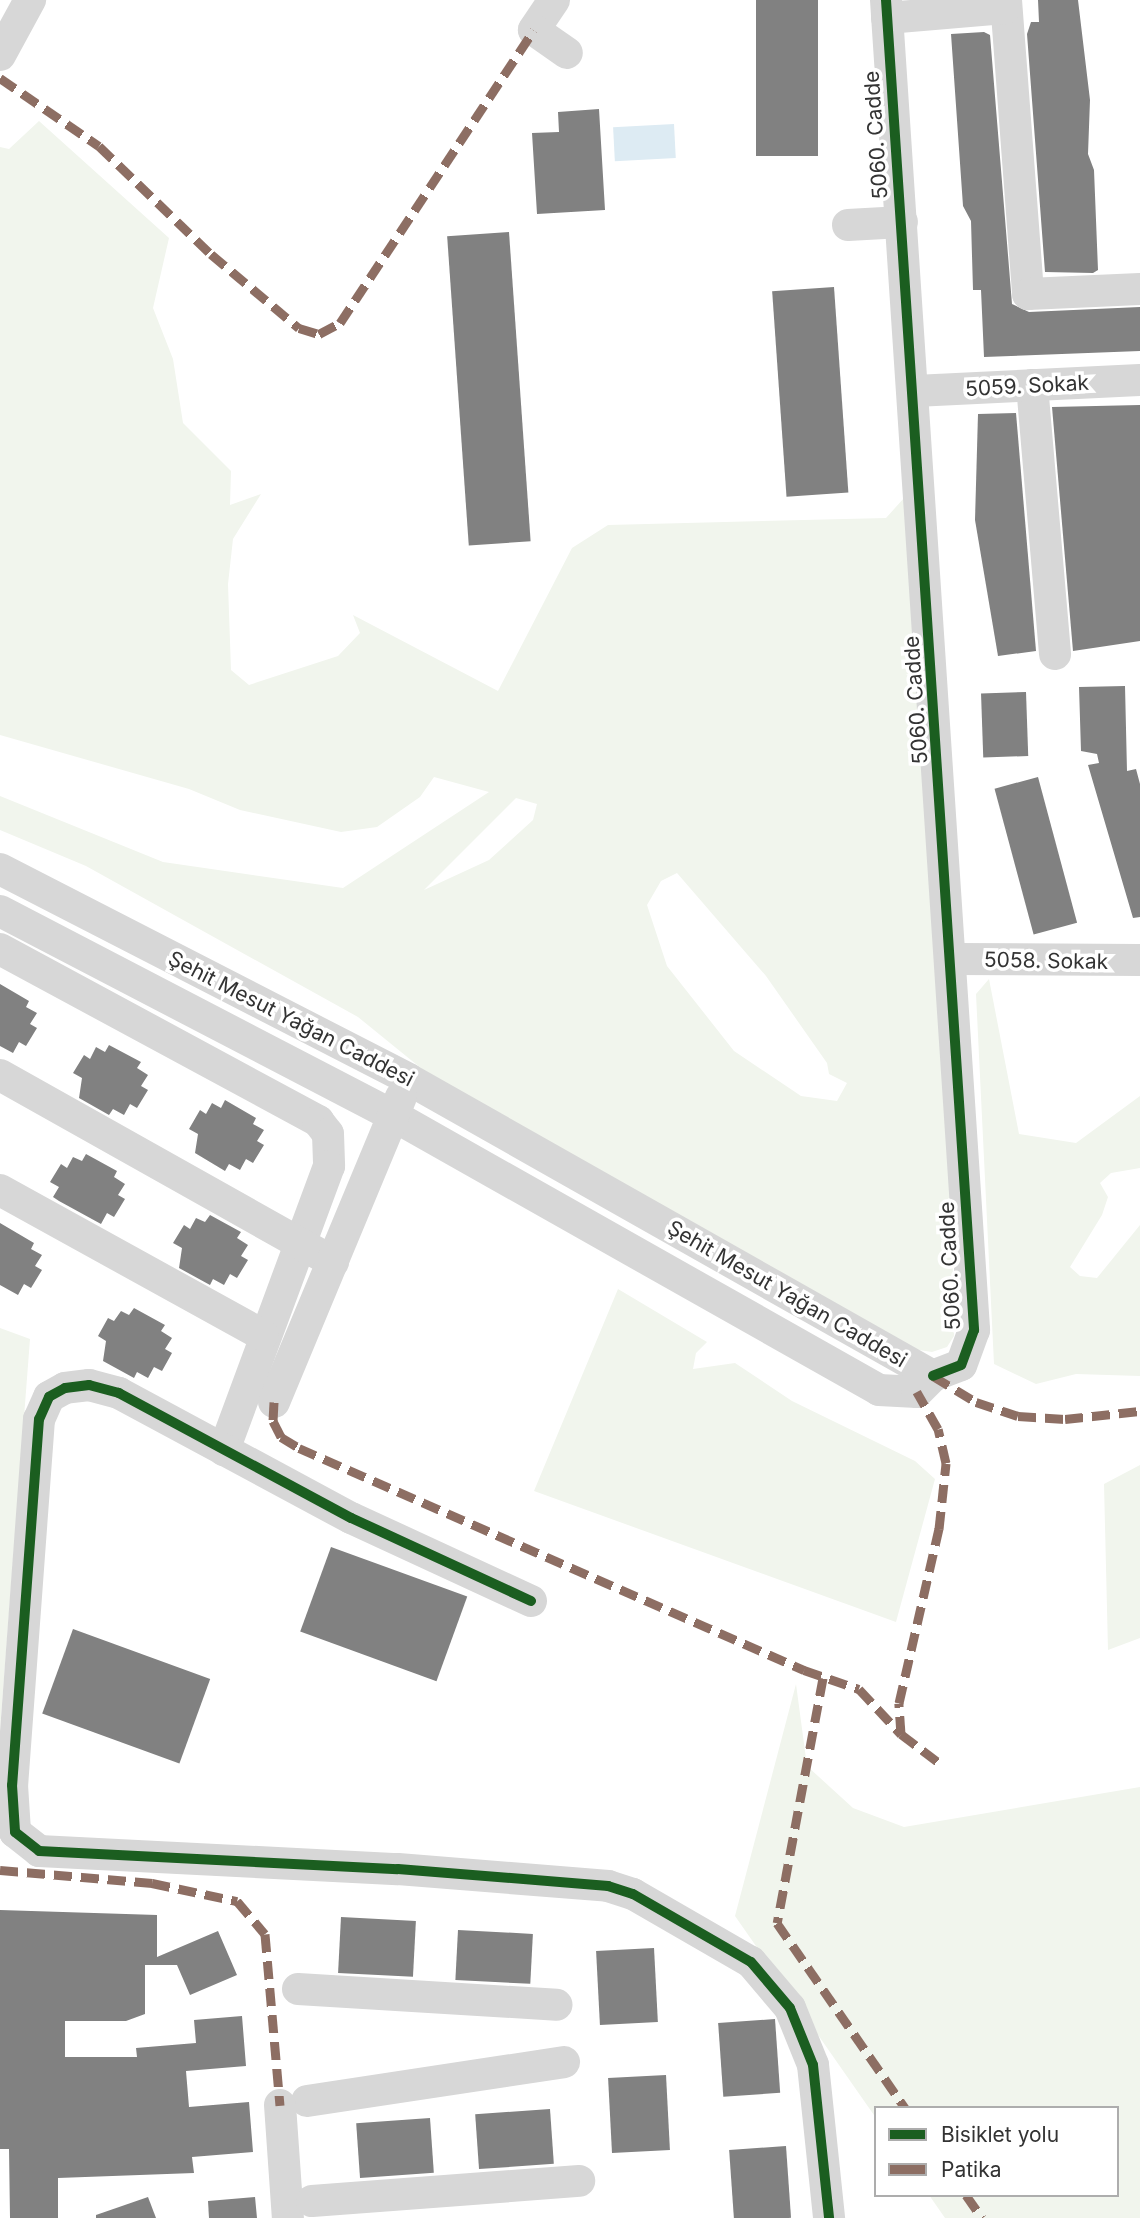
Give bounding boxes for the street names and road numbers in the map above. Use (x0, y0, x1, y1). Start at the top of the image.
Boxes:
street label: 5060. Cadde (859, 70, 893, 200)
street label: 5059. Sokak (964, 370, 1090, 402)
street label: 5060. Cadde (899, 635, 933, 765)
street label: Şehit Mesut Yağan Caddesi (164, 946, 418, 1092)
street label: 5058. Sokak (984, 947, 1108, 975)
street label: 5060. Cadde (934, 1201, 966, 1331)
street label: Şehit Mesut Yağan Caddesi (663, 1215, 911, 1373)

